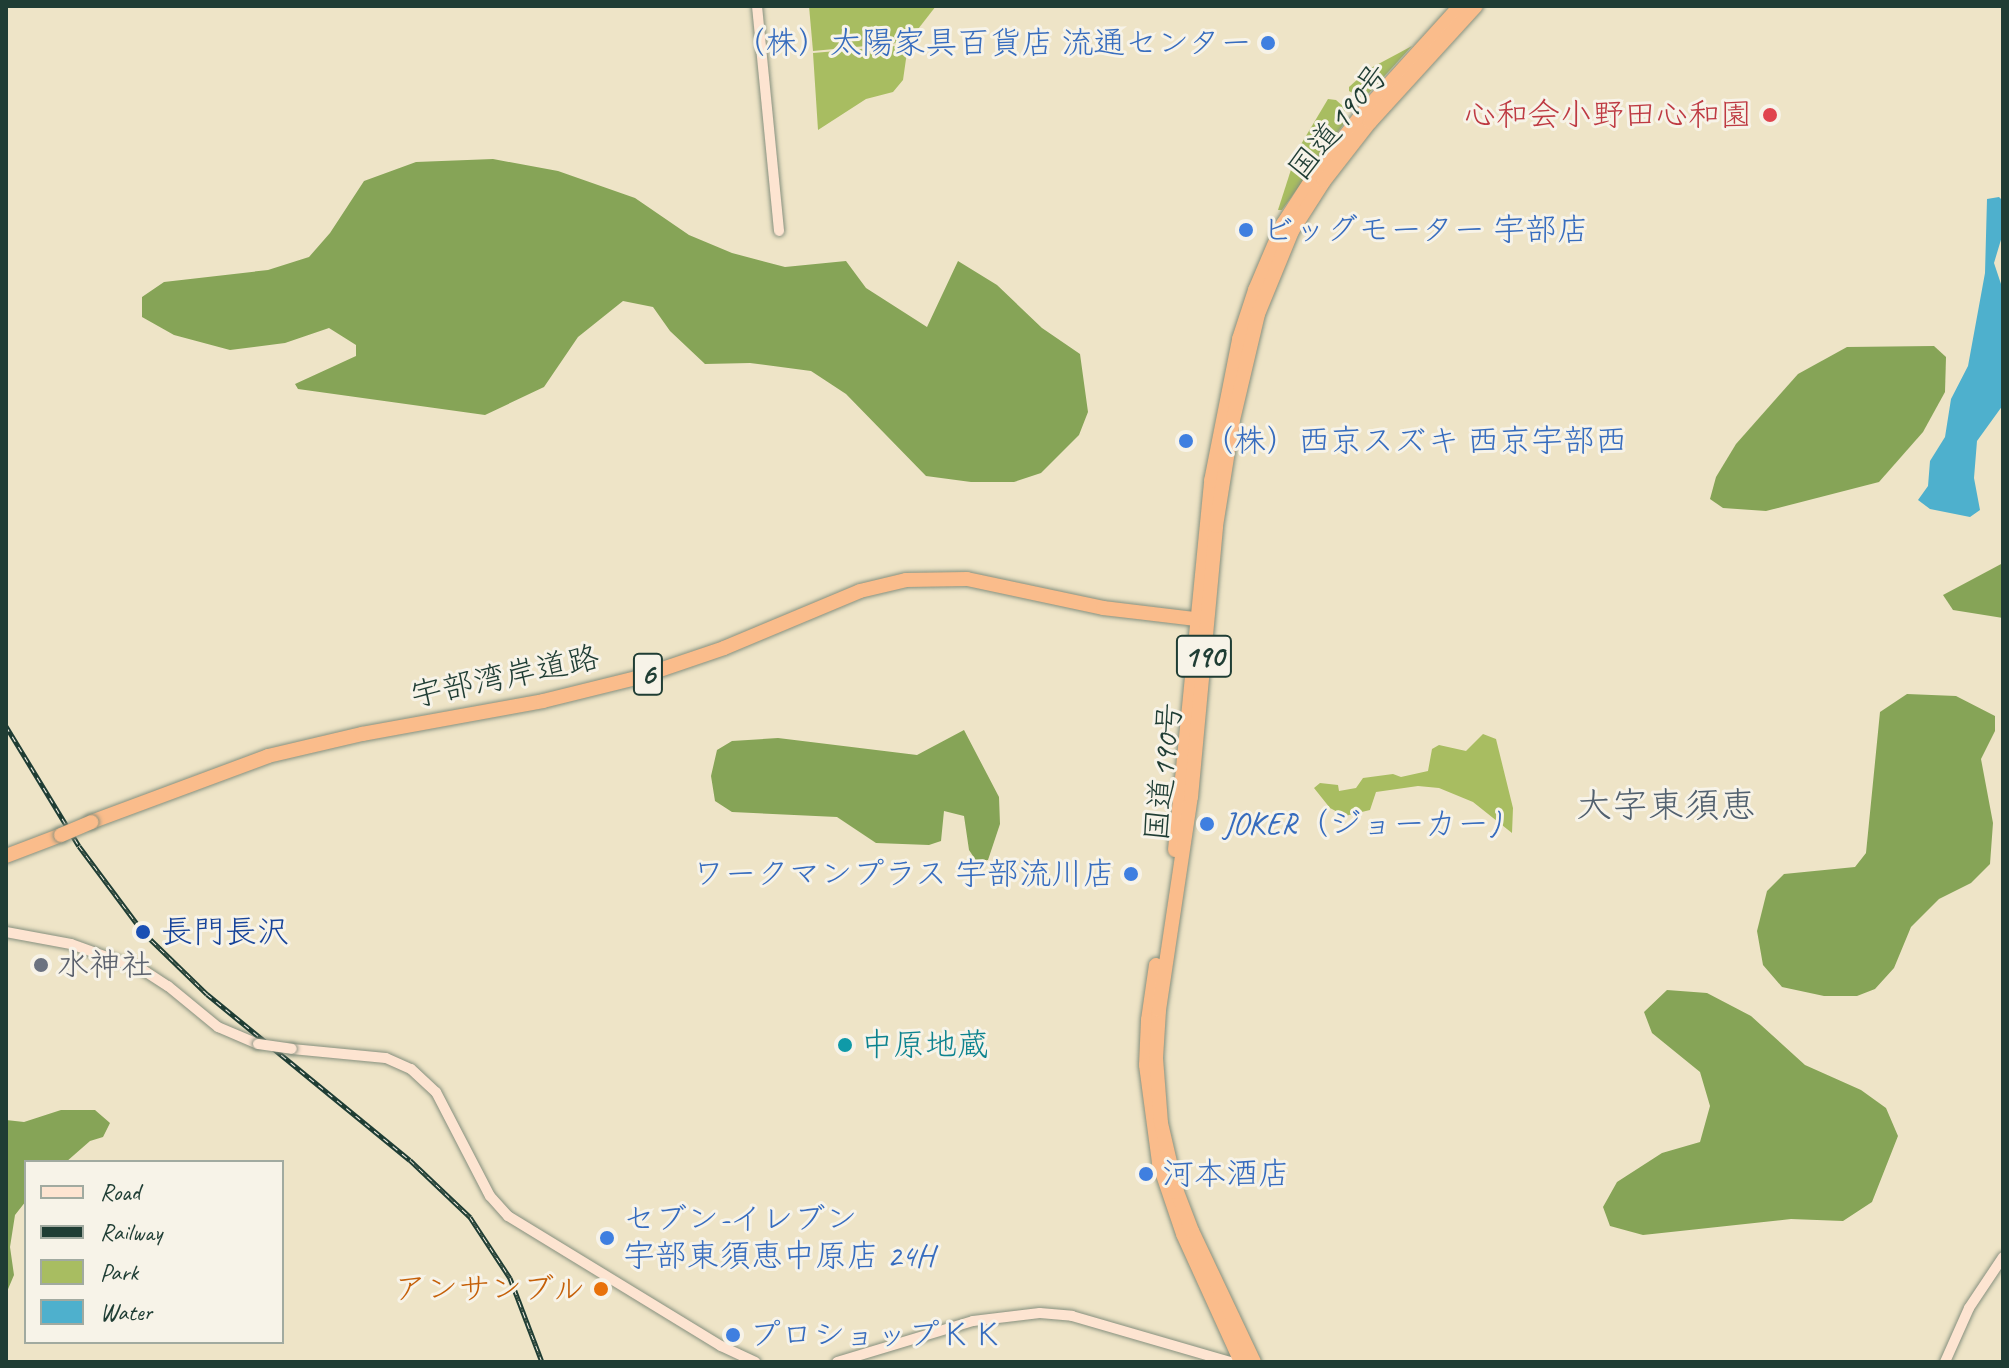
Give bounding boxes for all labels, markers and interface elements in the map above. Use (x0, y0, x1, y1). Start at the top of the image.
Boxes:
place label: （株）太陽家具百貨店 流通センター (732, 24, 1252, 62)
marker: （株）太陽家具百貨店 流通センター (1259, 34, 1277, 52)
street label: 国道190号 (1280, 56, 1398, 188)
place label: 心和会小野田心和園 (1464, 96, 1752, 134)
marker: 心和会小野田心和園 (1759, 104, 1781, 126)
place label: ビッグモーター 宇部店 (1262, 211, 1590, 249)
marker: ビッグモーター 宇部店 (1237, 221, 1255, 239)
place label: （株）西京スズキ 西京宇部西 (1202, 422, 1626, 460)
marker: （株）西京スズキ 西京宇部西 (1177, 432, 1195, 450)
road number: 190 (1174, 630, 1234, 682)
street label: 宇部湾岸道路 (407, 638, 603, 716)
road number: 6 (632, 648, 664, 700)
street label: 国道190号 (1138, 701, 1190, 843)
district label: 大字東須恵 (1576, 784, 1756, 828)
place label: JOKER（ジョーカー) (1223, 805, 1500, 843)
marker: JOKER（ジョーカー) (1198, 815, 1216, 833)
place label: ワークマンプラス 宇部流川店 (691, 855, 1115, 893)
marker: ワークマンプラス 宇部流川店 (1122, 865, 1140, 883)
place label: 長門長沢 (161, 913, 289, 951)
marker: 長門長沢 (132, 921, 154, 943)
place label: 水神社 (57, 946, 153, 984)
marker: 水神社 (32, 956, 50, 974)
place label: 中原地蔵 (861, 1026, 989, 1064)
marker: 中原地蔵 (836, 1036, 854, 1054)
place label: 河本酒店 (1162, 1155, 1290, 1193)
legend (24, 1160, 284, 1344)
marker: 河本酒店 (1137, 1165, 1155, 1183)
text: Road (100, 1177, 140, 1207)
place label: セブン-イレブン 宇部東須恵中原店 24H (623, 1201, 934, 1276)
text: Railway (100, 1217, 162, 1247)
marker: セブン-イレブン 宇部東須恵中原店 24H (598, 1229, 616, 1247)
text: Park (100, 1257, 138, 1287)
place label: アンサンブル (393, 1270, 585, 1308)
marker: アンサンブル (592, 1280, 610, 1298)
text: Water (100, 1297, 152, 1327)
place label: プロショップＫＫ (749, 1316, 1005, 1354)
marker: プロショップＫＫ (724, 1326, 742, 1344)

